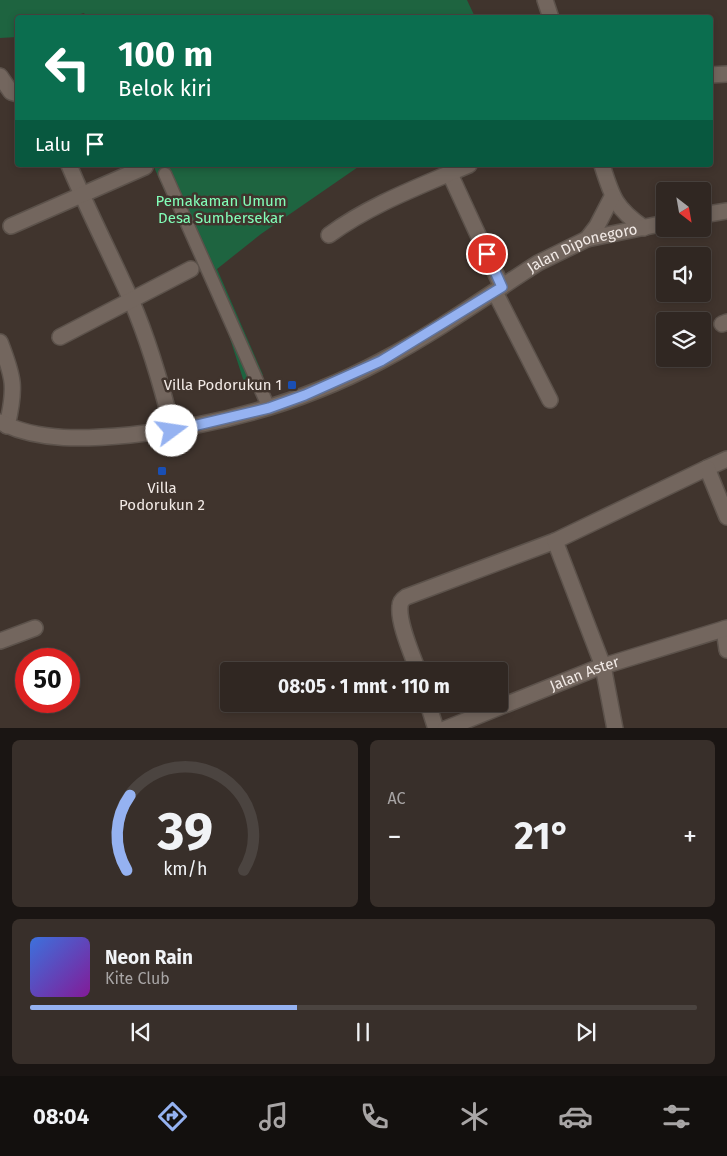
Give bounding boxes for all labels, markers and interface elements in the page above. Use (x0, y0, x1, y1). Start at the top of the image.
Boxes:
text: 100 m (118, 33, 213, 75)
icon: left (35, 35, 100, 100)
text: Belok kiri (118, 75, 212, 102)
icon: arrive (81, 130, 109, 158)
text: Lalu (35, 133, 71, 156)
north arrow (656, 182, 711, 238)
map controls (656, 182, 711, 367)
park label: Pemakaman Umum Desa Sumbersekar (155, 192, 287, 227)
street label: Jalan Diponegoro (524, 220, 639, 277)
pin (466, 233, 508, 275)
icon: arrive (473, 240, 501, 268)
button: sound (656, 247, 711, 302)
button: layers (656, 312, 711, 367)
place label: Villa Podorukun 1 (164, 376, 282, 394)
marker: Villa Podorukun 1 (286, 379, 298, 391)
position arrow (145, 404, 197, 456)
marker: Villa Podorukun 2 (156, 465, 168, 477)
place label: Villa Podorukun 2 (119, 479, 205, 514)
speed limit sign: 50 (15, 648, 80, 713)
street label: Jalan Aster (547, 653, 621, 695)
text: 08:05 · 1 mnt · 110 m (278, 675, 450, 698)
text: AC (388, 789, 405, 808)
text: 39 (156, 800, 213, 863)
text: 21° (514, 813, 570, 859)
text: − (388, 820, 402, 853)
text: + (683, 820, 697, 853)
text: km/h (163, 858, 207, 880)
text: Neon Rain (105, 946, 193, 969)
text: Kite Club (105, 969, 170, 988)
icon: previous (127, 1018, 155, 1046)
icon: pause (349, 1018, 377, 1046)
icon: next (572, 1018, 600, 1046)
icon: directions (155, 1099, 190, 1134)
icon: music (256, 1099, 291, 1134)
icon: phone (357, 1099, 392, 1134)
icon: climate (457, 1099, 492, 1134)
icon: car (558, 1099, 593, 1134)
icon: filters (659, 1099, 694, 1134)
text: 08:04 (33, 1103, 89, 1130)

